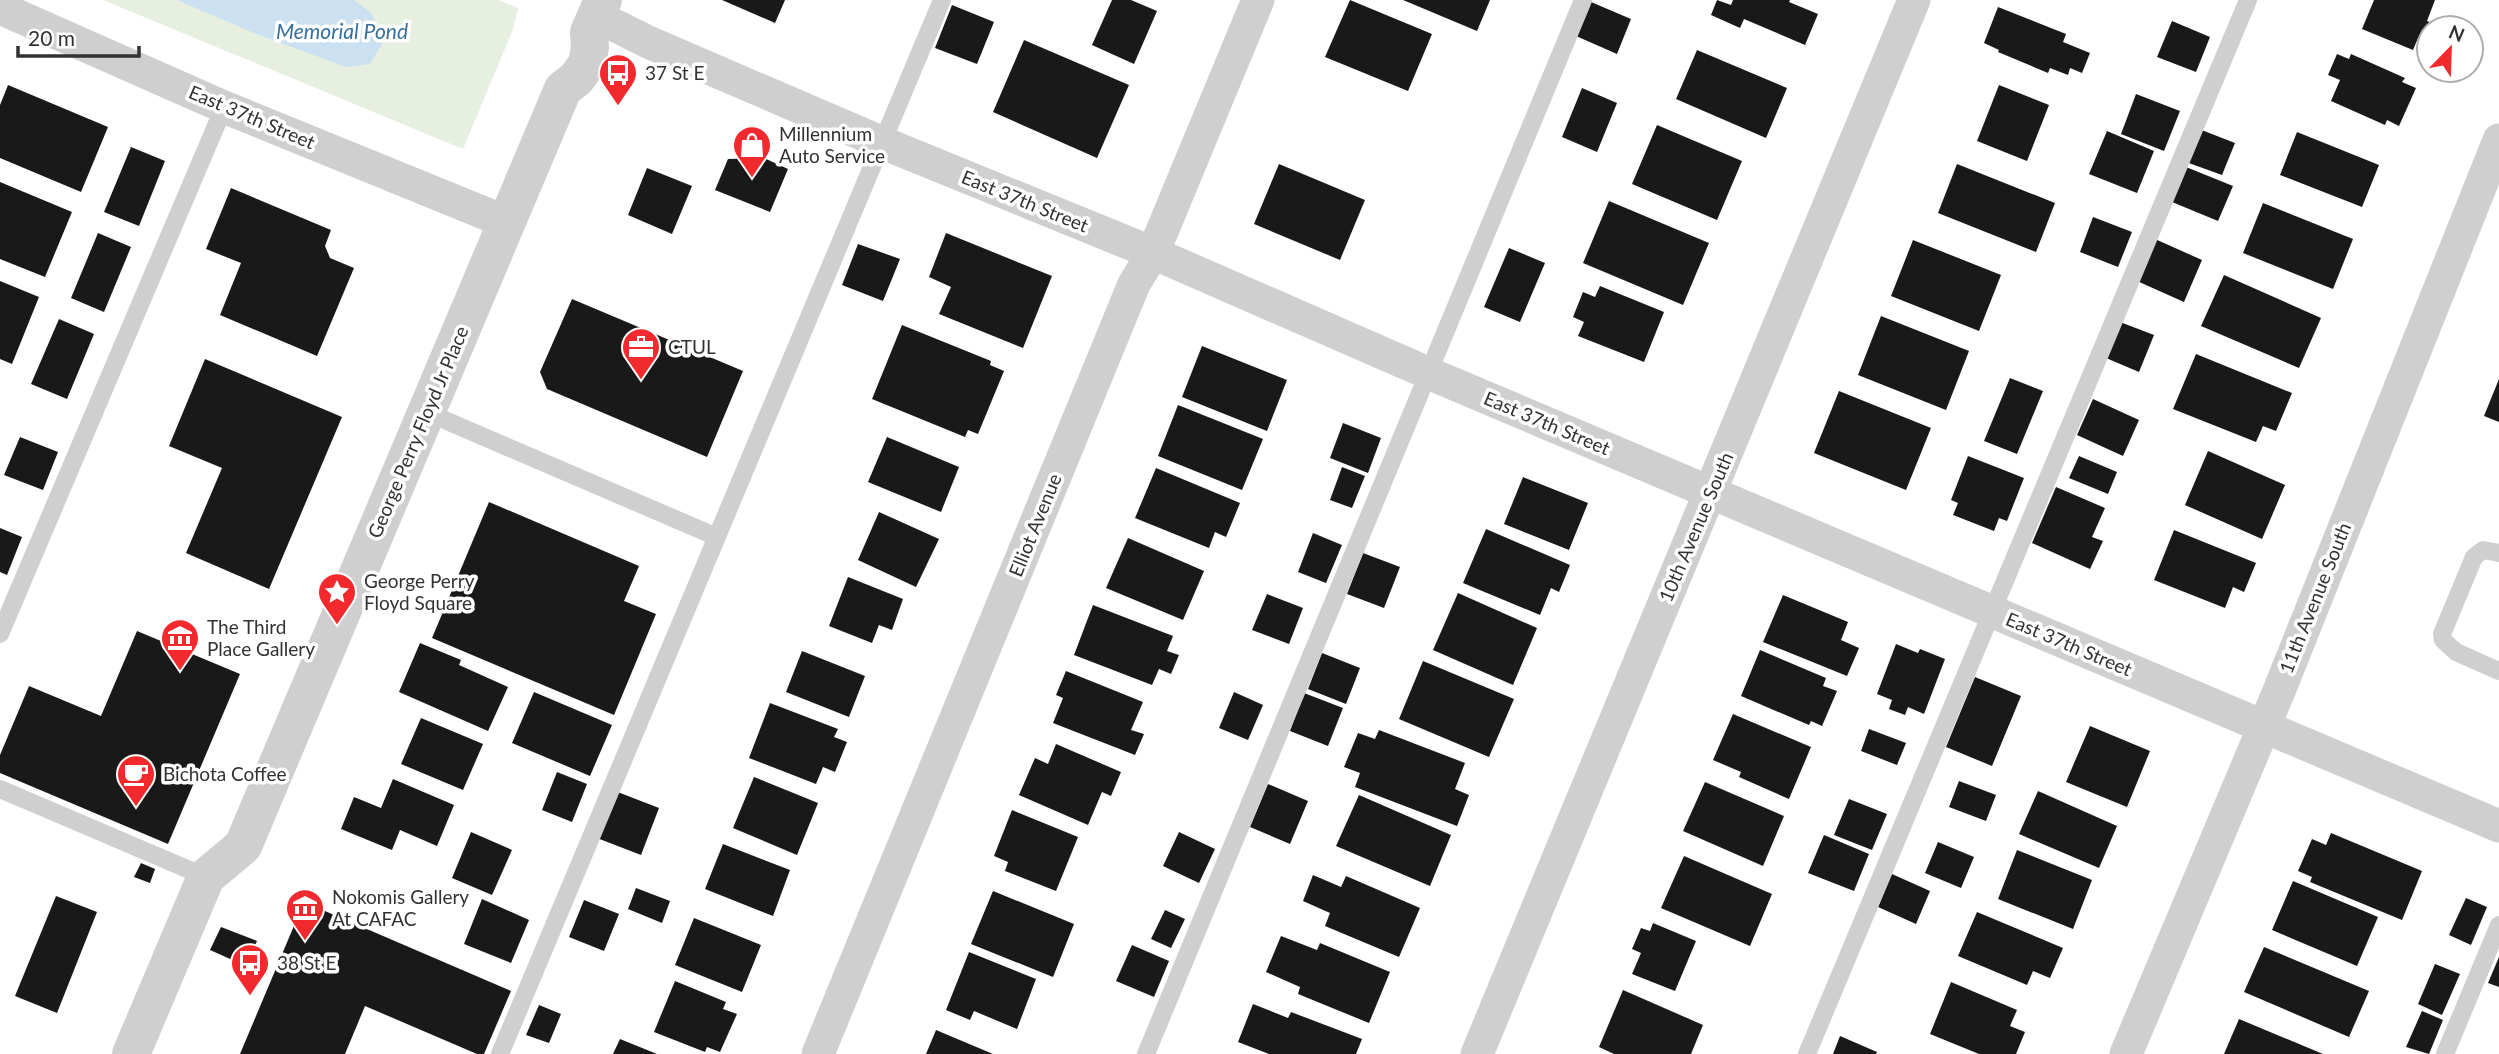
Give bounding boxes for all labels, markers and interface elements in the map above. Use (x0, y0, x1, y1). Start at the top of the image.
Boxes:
scale bar (18, 14, 138, 58)
north arrow (2415, 14, 2485, 84)
water label: Memorial Pond (276, 18, 408, 43)
text: N (2446, 19, 2468, 46)
text: 20 m (28, 25, 75, 50)
bus stop icon: 37 St E (597, 52, 639, 107)
place label: 37 St E (645, 61, 704, 84)
street label: East 37th Street (186, 80, 319, 153)
place label: Millennium Auto Service (779, 122, 885, 167)
shop icon: Millennium Auto Service (731, 124, 773, 179)
street label: East 37th Street (958, 165, 1092, 236)
street label: George Perry Floyd Jr Place (362, 322, 473, 541)
office icon: CTUL (620, 326, 662, 381)
place label: CTUL (668, 335, 716, 358)
street label: East 37th Street (1481, 386, 1614, 459)
street label: 10th Avenue South (1654, 448, 1737, 605)
street label: Elliot Avenue (1003, 470, 1066, 580)
street label: 11th Avenue South (2274, 519, 2355, 677)
place label: George Perry Floyd Square (364, 569, 475, 614)
place icon: George Perry Floyd Square (316, 571, 358, 626)
street label: East 37th Street (2003, 607, 2136, 680)
place label: The Third Place Gallery (207, 615, 315, 660)
museum icon: The Third Place Gallery (159, 617, 201, 672)
cafe icon: Bichota Coffee (115, 753, 157, 808)
place label: Bichota Coffee (163, 762, 287, 785)
place label: Nokomis Gallery At CAFAC (332, 885, 469, 930)
museum icon: Nokomis Gallery At CAFAC (284, 887, 326, 942)
bus stop icon: 38 St E (229, 942, 271, 997)
place label: 38 St E (277, 951, 336, 974)

